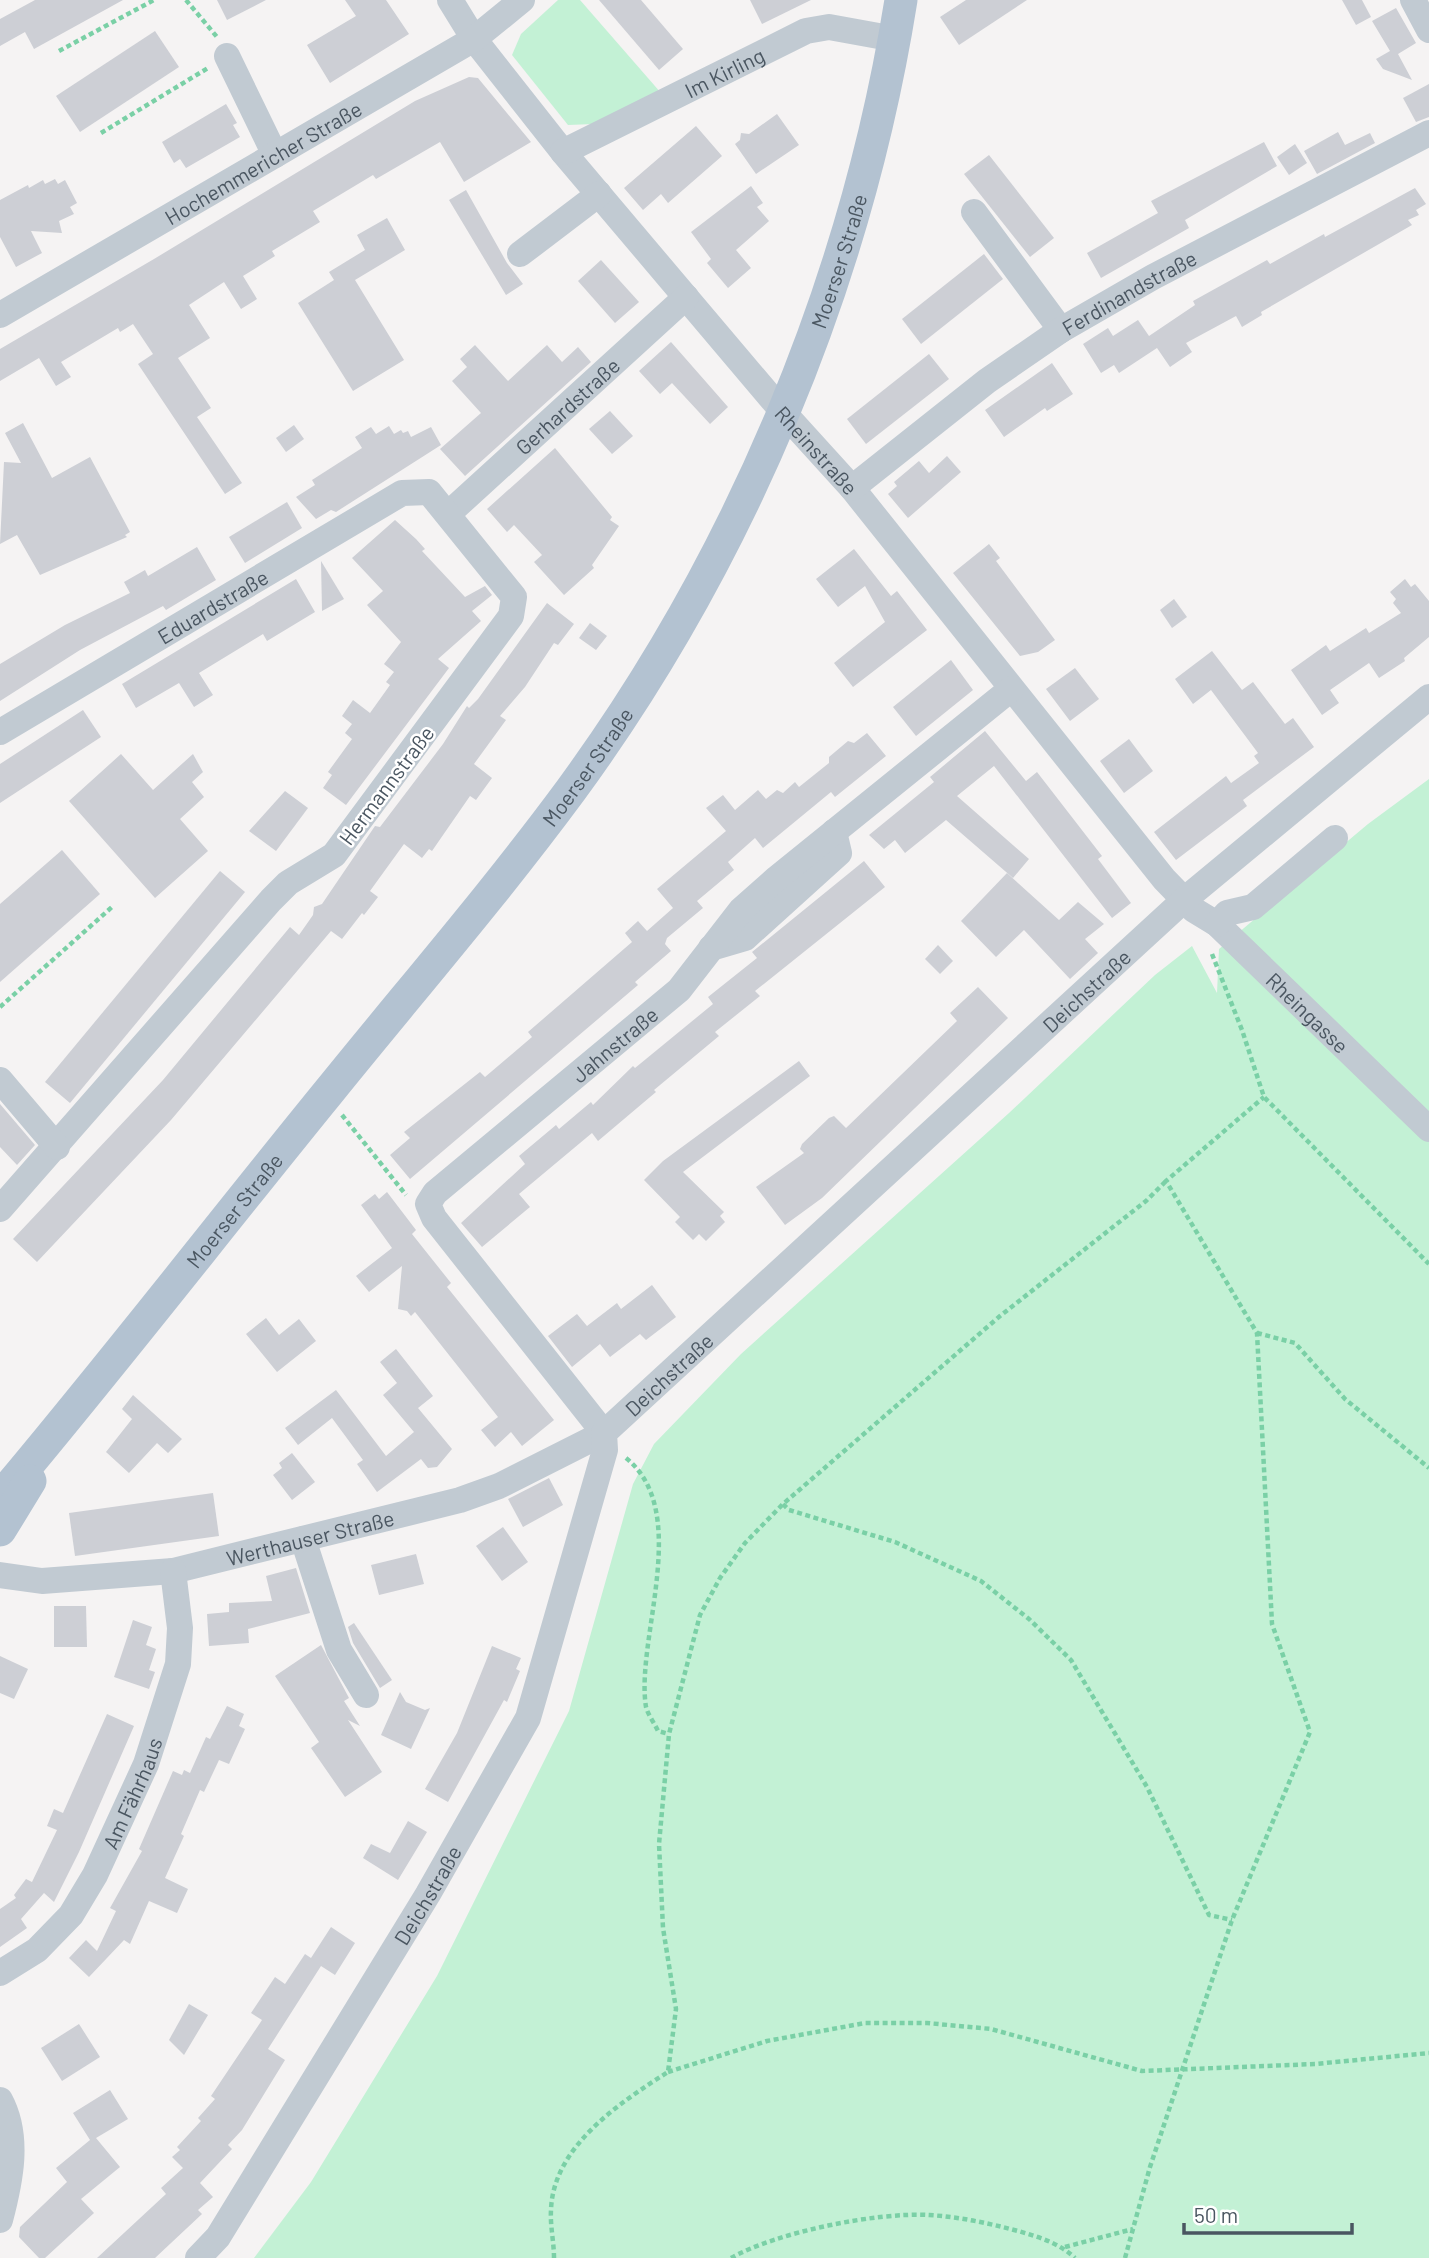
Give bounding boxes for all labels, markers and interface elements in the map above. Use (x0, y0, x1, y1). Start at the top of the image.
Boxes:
street label: Im Kirling (680, 41, 768, 102)
street label: Hochemmericher Straße (160, 95, 366, 229)
street label: Moerser Straße (805, 191, 871, 331)
street label: Ferdinandstraße (1057, 244, 1200, 339)
street label: Gerhardstraße (510, 352, 624, 459)
street label: Rheinstraße (771, 400, 864, 499)
street label: Eduardstraße (153, 563, 272, 648)
street label: Moerser Straße (536, 702, 637, 831)
street label: Hermannstraße (333, 721, 439, 849)
street label: Deichstraße (1037, 943, 1135, 1037)
street label: Rheingasse (1262, 967, 1355, 1058)
street label: Jahnstraße (566, 1001, 662, 1087)
street label: Moerser Straße (180, 1148, 287, 1272)
street label: Deichstraße (619, 1327, 718, 1420)
street label: Werthauser Straße (224, 1504, 397, 1570)
street label: Am Fährhaus (96, 1734, 166, 1852)
street label: Deichstraße (388, 1841, 466, 1949)
scale bar (1184, 2192, 1352, 2236)
text: 50 m (1194, 2202, 1238, 2227)

